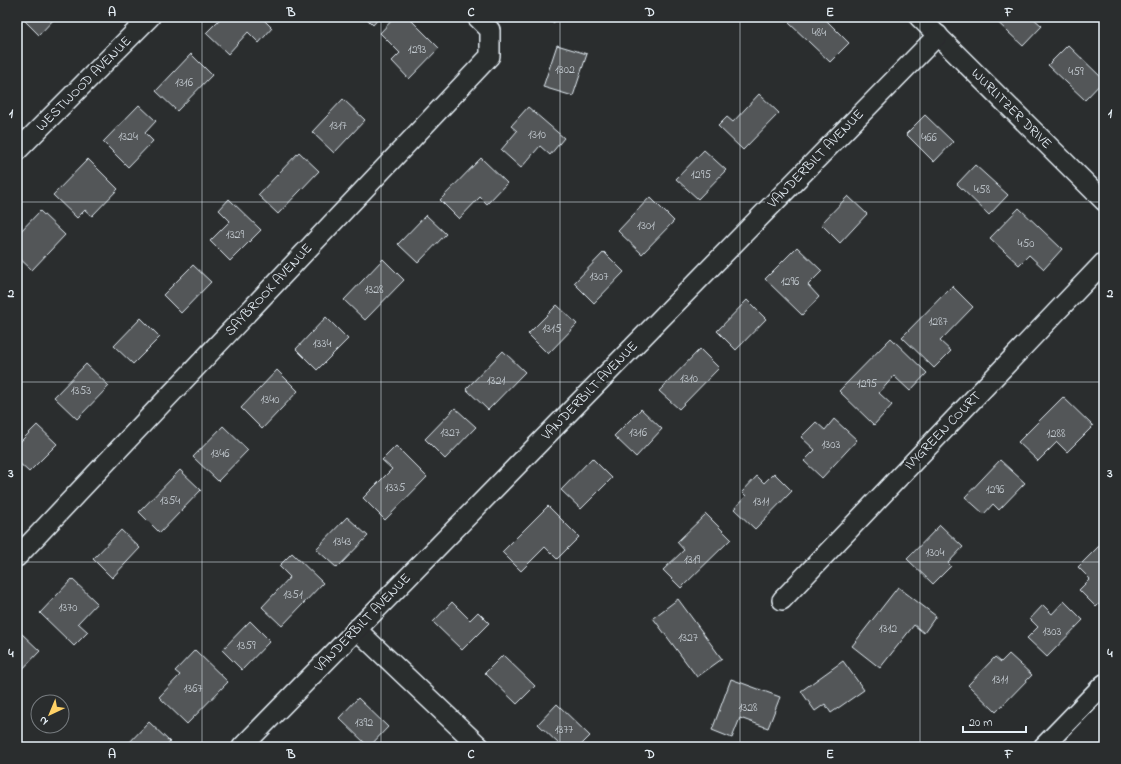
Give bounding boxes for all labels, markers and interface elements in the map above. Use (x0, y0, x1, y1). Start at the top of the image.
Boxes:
text: A (108, 3, 116, 22)
text: B (286, 3, 296, 22)
text: C (467, 3, 475, 22)
text: D (644, 3, 655, 22)
text: E (826, 3, 834, 22)
text: F (1004, 3, 1014, 22)
house number: 484 (812, 24, 826, 42)
street label: WESTWOOD AVENUE (31, 31, 137, 137)
house number: 1293 (408, 41, 426, 59)
house number: 1302 (555, 61, 575, 79)
house number: 459 (1068, 63, 1084, 81)
street label: WURLITZER DRIVE (966, 64, 1056, 154)
house number: 1316 (175, 74, 194, 92)
text: 1 (9, 104, 14, 123)
text: 1 (1108, 104, 1113, 123)
street label: VANDERBILT AVENUE (762, 105, 869, 214)
house number: 1317 (329, 117, 347, 135)
house number: 1310 (528, 126, 546, 144)
house number: 1324 (118, 128, 138, 146)
house number: 466 (921, 129, 937, 147)
house number: 1295 (691, 166, 711, 184)
house number: 458 (974, 181, 991, 199)
house number: 1301 (637, 217, 655, 235)
house number: 1329 (226, 226, 245, 244)
house number: 450 (1018, 235, 1035, 253)
street label: SAYBROOK AVENUE (220, 239, 318, 341)
house number: 1307 (590, 268, 609, 286)
house number: 1296 (781, 273, 800, 291)
house number: 1328 (364, 281, 384, 299)
text: 2 (7, 284, 15, 303)
text: 2 (1106, 284, 1114, 303)
house number: 1287 (928, 313, 948, 331)
house number: 1315 (542, 320, 562, 338)
house number: 1334 (313, 335, 331, 353)
street label: VANDERBILT AVENUE (536, 337, 643, 446)
house number: 1310 (680, 370, 698, 388)
house number: 1321 (487, 372, 505, 390)
house number: 1295 (857, 375, 877, 393)
house number: 1353 (71, 382, 91, 400)
street label: IVYGREEN COURT (900, 387, 986, 475)
house number: 1340 (261, 391, 279, 409)
house number: 1327 (440, 424, 460, 442)
house number: 1316 (629, 424, 648, 442)
house number: 1288 (1047, 425, 1066, 443)
house number: 1303 (822, 436, 840, 454)
house number: 1346 (211, 445, 230, 463)
text: 3 (7, 464, 14, 483)
text: 3 (1106, 464, 1113, 483)
house number: 1335 (385, 479, 405, 497)
house number: 1296 (986, 481, 1005, 499)
house number: 1354 (160, 492, 180, 510)
house number: 1311 (753, 493, 769, 511)
house number: 1343 (333, 533, 351, 551)
house number: 1304 (926, 544, 945, 562)
house number: 1319 (684, 551, 700, 569)
street label: VANDERBILT AVENUE (309, 569, 416, 678)
house number: 1351 (283, 586, 303, 604)
house number: 1370 (59, 599, 77, 617)
house number: 1312 (879, 620, 897, 638)
house number: 1303 (1043, 623, 1061, 641)
house number: 1327 (678, 629, 698, 647)
house number: 1359 (236, 637, 256, 655)
text: 4 (7, 644, 14, 663)
text: 4 (1106, 644, 1113, 663)
house number: 1311 (992, 671, 1008, 689)
house number: 1367 (184, 680, 203, 698)
north arrow (30, 694, 70, 734)
house number: 1328 (738, 699, 758, 717)
scale bar (963, 708, 1026, 734)
text: N (36, 712, 52, 729)
house number: 1392 (355, 714, 373, 732)
text: 20 m (969, 714, 992, 732)
house number: 1377 (555, 721, 573, 739)
text: A (108, 745, 116, 764)
text: B (286, 745, 296, 764)
text: C (467, 745, 475, 764)
text: D (644, 745, 655, 764)
text: E (826, 745, 834, 764)
text: F (1004, 745, 1014, 764)

